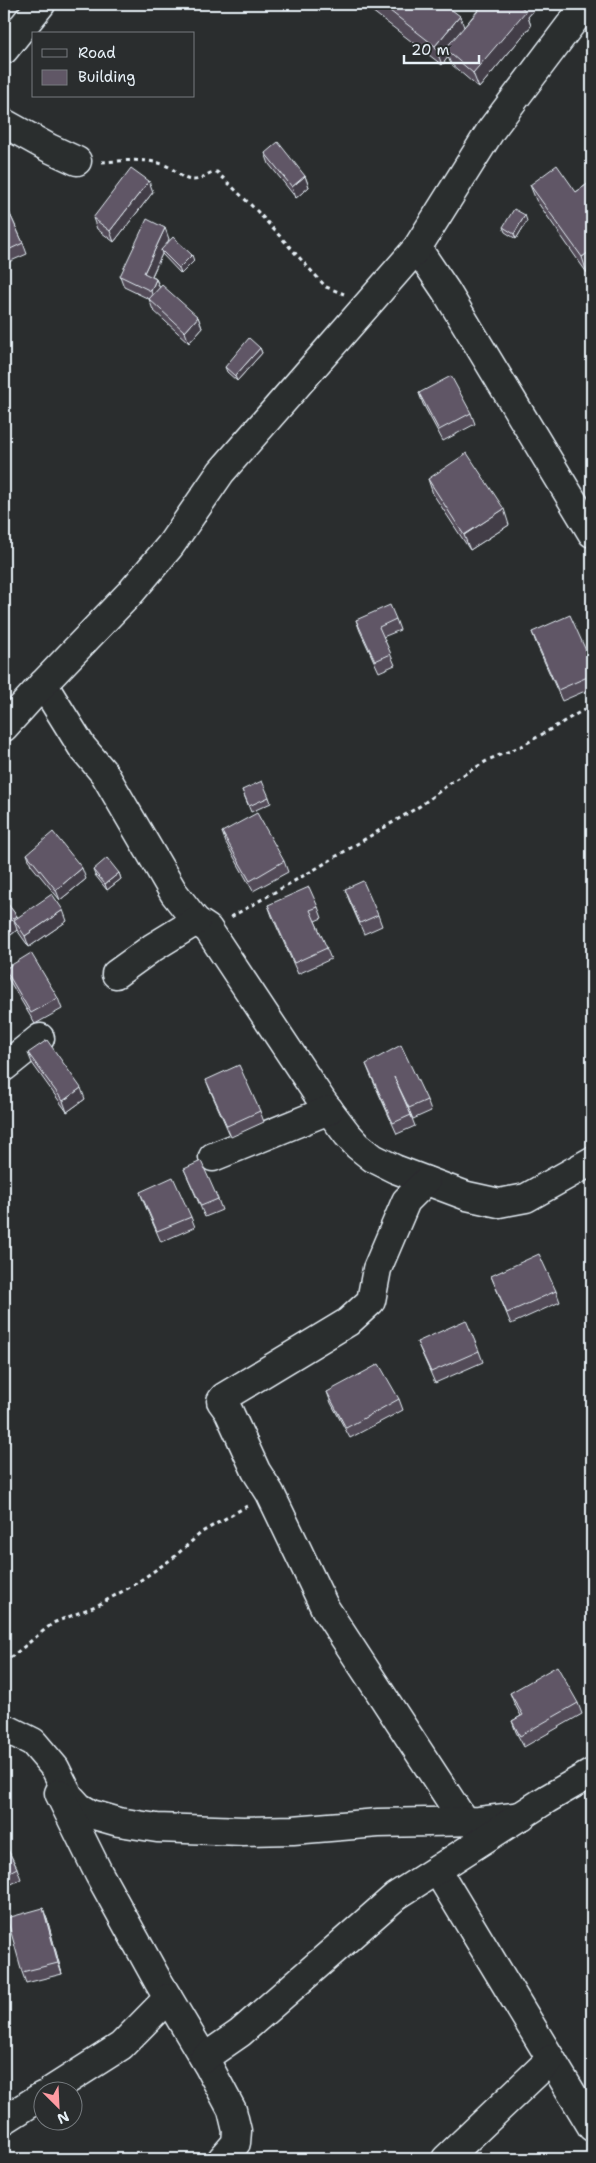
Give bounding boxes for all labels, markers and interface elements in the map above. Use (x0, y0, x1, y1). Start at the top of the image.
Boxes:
legend (32, 32, 195, 98)
scale bar (404, 32, 478, 64)
text: 20 m (411, 40, 450, 60)
text: Road (78, 43, 116, 63)
text: Building (78, 67, 135, 87)
north arrow (32, 2080, 82, 2130)
text: N (55, 2107, 72, 2128)

